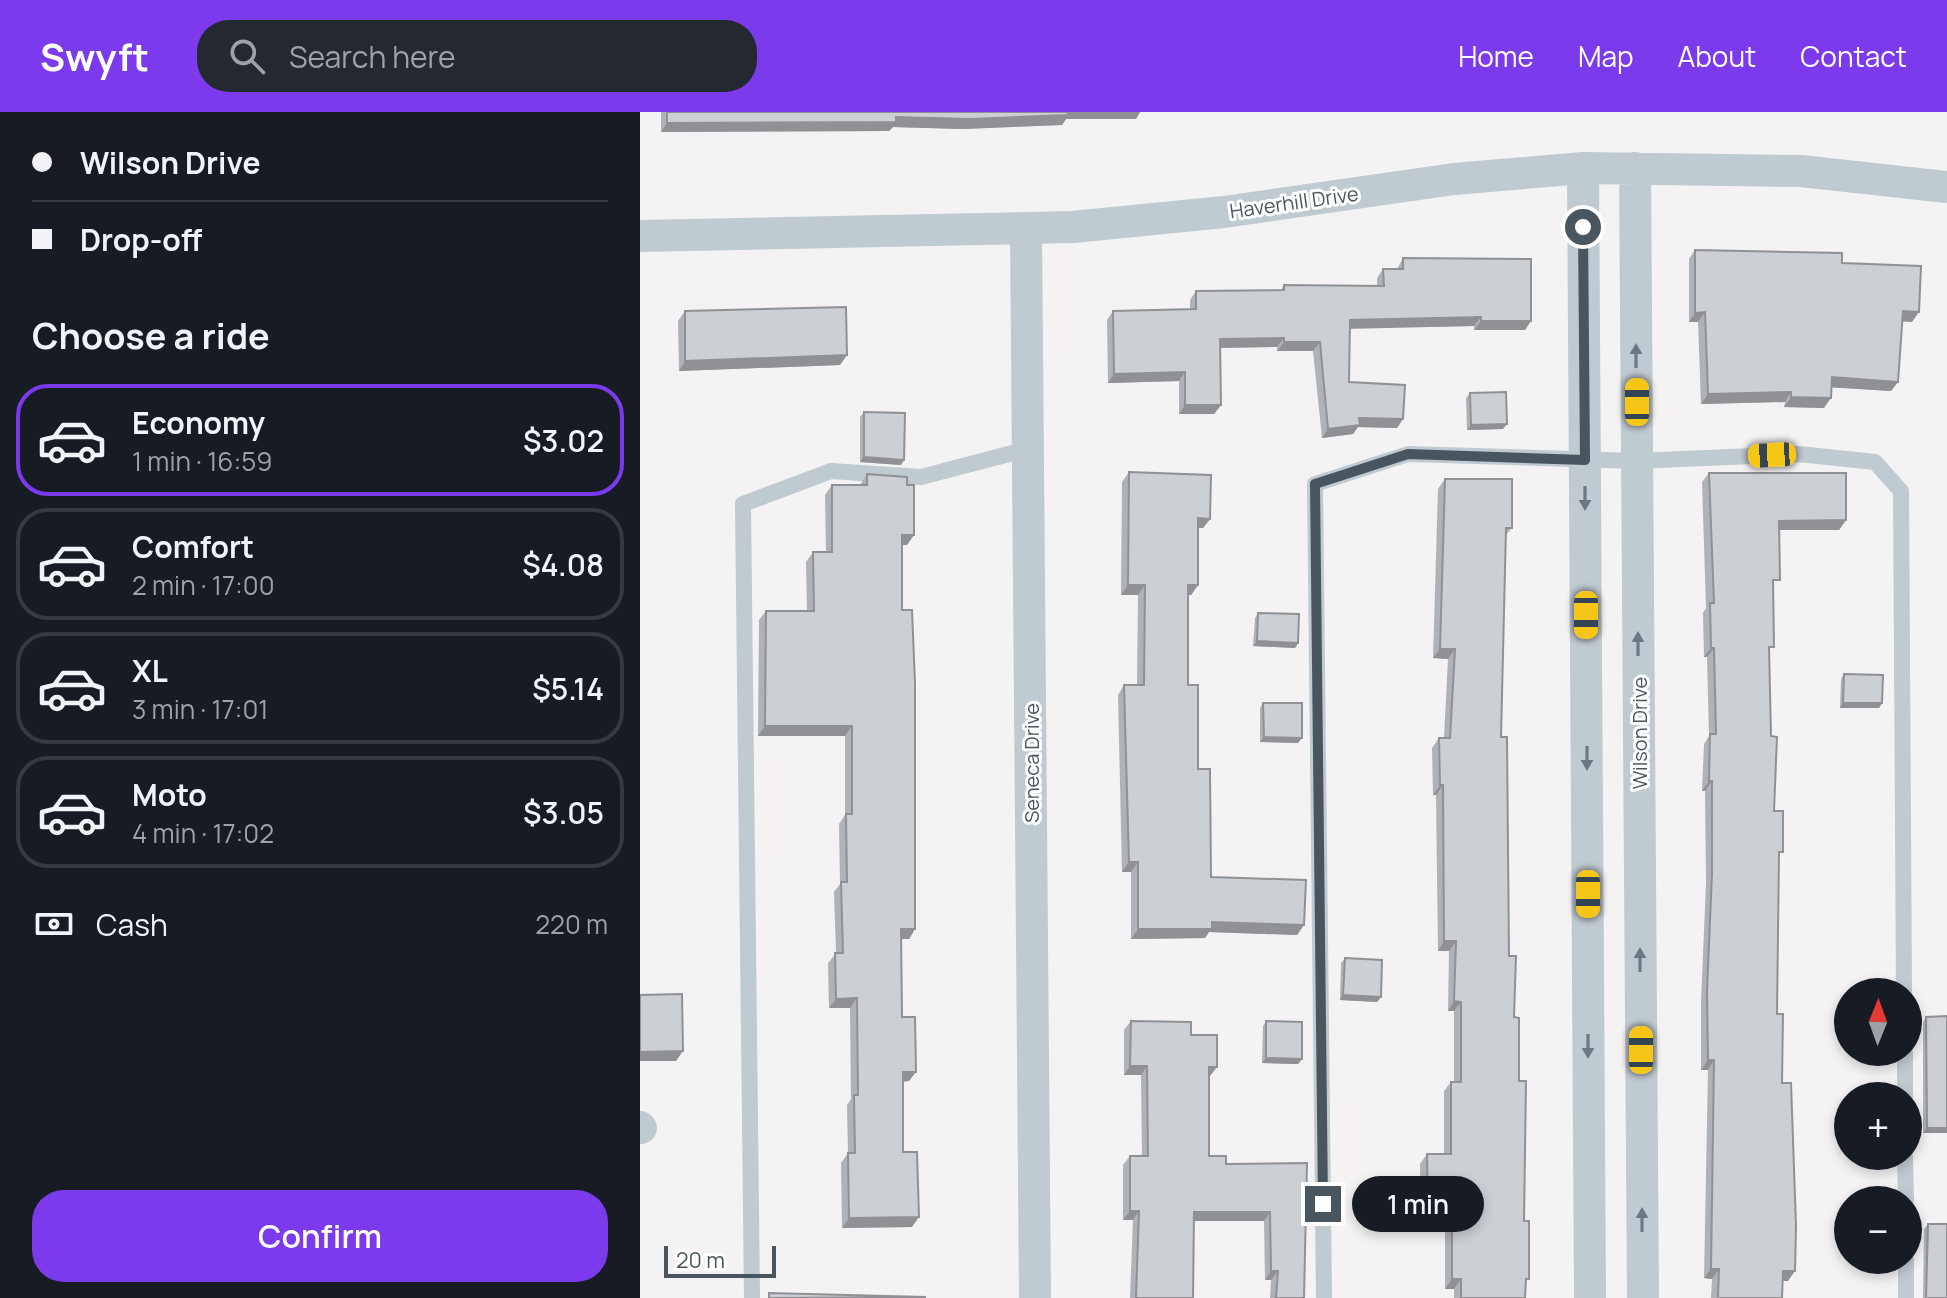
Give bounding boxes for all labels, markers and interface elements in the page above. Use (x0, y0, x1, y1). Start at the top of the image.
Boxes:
search box (197, 20, 757, 92)
text: Swyft (40, 30, 149, 82)
icon: search (225, 34, 269, 78)
text: Search here (289, 36, 456, 77)
text: Home (1458, 37, 1534, 75)
text: Map (1578, 37, 1634, 75)
text: About (1678, 37, 1756, 75)
text: Contact (1800, 37, 1907, 75)
text: Wilson Drive (80, 142, 261, 183)
street label: Haverhill Drive (1228, 180, 1360, 224)
route start (1565, 209, 1601, 245)
text: Drop-off (80, 219, 202, 260)
text: Choose a ride (32, 311, 270, 360)
one-way arrow (1630, 343, 1642, 368)
car (1625, 378, 1649, 426)
text: Economy (132, 402, 265, 443)
icon: car (36, 404, 108, 476)
text: $3.02 (523, 420, 604, 461)
car (1747, 442, 1797, 468)
text: 1 min · 16:59 (132, 443, 272, 479)
one-way arrow (1579, 486, 1591, 511)
text: Comfort (132, 526, 254, 567)
icon: car (36, 528, 108, 600)
text: $4.08 (522, 544, 604, 585)
text: 2 min · 17:00 (132, 567, 275, 603)
car (1574, 591, 1598, 639)
one-way arrow (1632, 631, 1644, 656)
text: XL (132, 650, 168, 691)
icon: car (36, 652, 108, 724)
text: $5.14 (532, 668, 604, 709)
street label: Wilson Drive (1626, 677, 1653, 789)
text: 3 min · 17:01 (132, 691, 268, 727)
street label: Seneca Drive (1018, 703, 1045, 823)
one-way arrow (1581, 746, 1593, 771)
text: Moto (132, 774, 207, 815)
icon: car (36, 776, 108, 848)
text: $3.05 (523, 792, 604, 833)
text: 4 min · 17:02 (132, 815, 274, 851)
car (1576, 870, 1600, 918)
icon: cash (32, 902, 76, 946)
text: Cash (96, 904, 168, 945)
text: 220 m (535, 906, 608, 942)
one-way arrow (1634, 947, 1647, 972)
north arrow (1834, 978, 1922, 1066)
map controls (1834, 978, 1922, 1274)
car (1629, 1026, 1653, 1074)
one-way arrow (1582, 1034, 1595, 1059)
button: + (1834, 1082, 1922, 1170)
callout: 1 min (1351, 1176, 1483, 1232)
route end (1305, 1186, 1341, 1222)
text: 1 min (1387, 1186, 1449, 1222)
button: − (1834, 1186, 1922, 1274)
button: Confirm (32, 1190, 608, 1282)
one-way arrow (1636, 1207, 1648, 1232)
scale bar (664, 1242, 776, 1278)
text: 20 m (676, 1245, 725, 1275)

